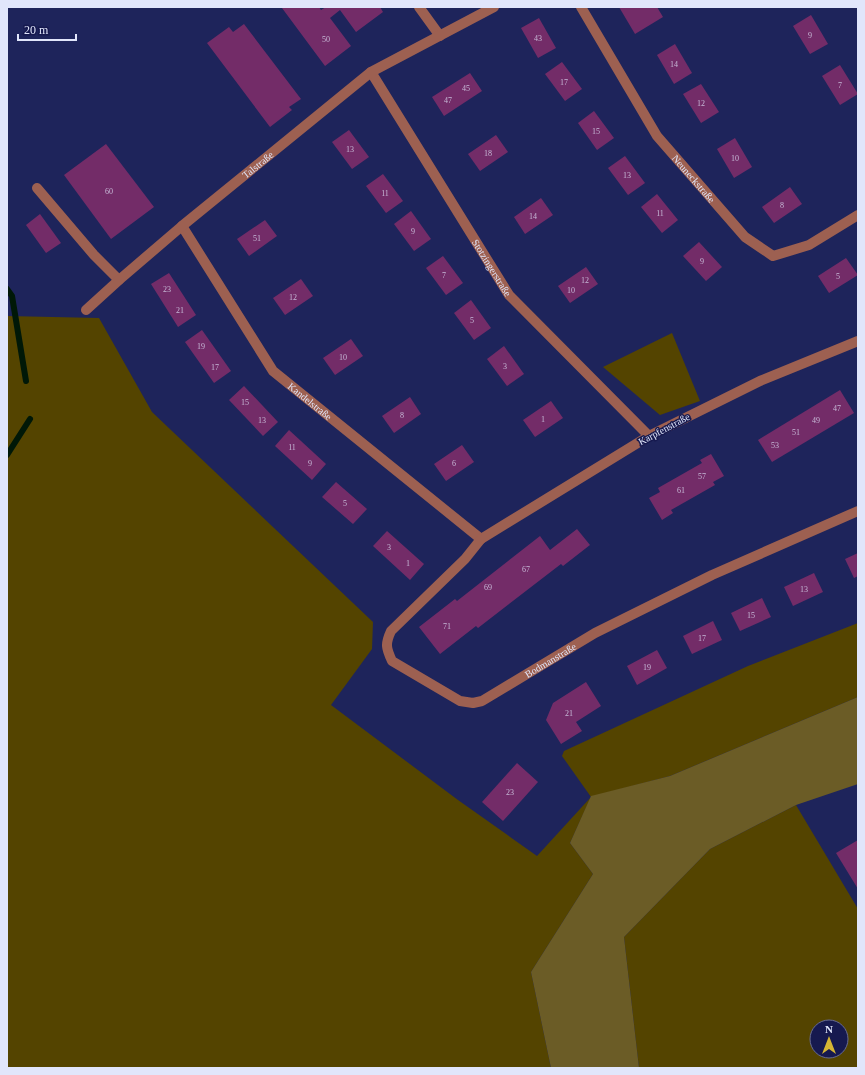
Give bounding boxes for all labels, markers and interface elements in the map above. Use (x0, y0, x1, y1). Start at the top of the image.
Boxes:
scale bar (18, 16, 76, 42)
text: 20 m (24, 23, 49, 37)
house number: 9 (808, 31, 812, 40)
house number: 43 (534, 34, 542, 43)
house number: 50 (322, 35, 330, 44)
house number: 14 (670, 60, 678, 69)
house number: 17 (560, 78, 568, 87)
house number: 7 (838, 81, 842, 90)
house number: 45 (462, 84, 470, 93)
house number: 47 (444, 96, 452, 105)
house number: 12 (697, 99, 705, 108)
house number: 15 (592, 127, 600, 136)
house number: 13 (346, 145, 354, 154)
street label: Talstraße (240, 148, 276, 180)
house number: 18 (484, 149, 492, 158)
street label: Neuneckstraße (670, 152, 718, 205)
house number: 10 (731, 154, 739, 163)
house number: 13 (623, 171, 631, 180)
house number: 60 (105, 187, 113, 196)
house number: 11 (381, 189, 389, 198)
house number: 8 (780, 201, 784, 210)
house number: 11 (656, 209, 664, 218)
house number: 14 (529, 212, 537, 221)
house number: 9 (411, 227, 415, 236)
house number: 51 (253, 234, 261, 243)
street label: Stotzingerstraße (470, 237, 514, 299)
house number: 9 (700, 257, 704, 266)
house number: 7 (442, 271, 446, 280)
house number: 5 (836, 272, 840, 281)
house number: 12 (581, 276, 589, 285)
house number: 23 (163, 285, 171, 294)
house number: 10 (567, 286, 575, 295)
house number: 12 (289, 293, 297, 302)
house number: 21 (176, 306, 184, 315)
house number: 5 (470, 316, 474, 325)
house number: 19 (197, 342, 205, 351)
house number: 10 (339, 353, 347, 362)
house number: 3 (503, 362, 507, 371)
house number: 17 (211, 363, 219, 372)
street label: Kandelstraße (286, 380, 335, 422)
house number: 15 (241, 398, 249, 407)
house number: 47 (833, 404, 841, 413)
house number: 8 (400, 411, 404, 420)
street label: Karpfenstraße (636, 411, 692, 447)
house number: 1 (541, 415, 545, 424)
house number: 13 (258, 416, 266, 425)
house number: 49 (812, 416, 820, 425)
house number: 51 (792, 428, 800, 437)
house number: 53 (771, 441, 779, 450)
house number: 11 (288, 443, 296, 452)
house number: 9 (308, 459, 312, 468)
house number: 6 (452, 459, 456, 468)
house number: 57 (698, 472, 706, 481)
house number: 61 (677, 486, 685, 495)
house number: 5 (343, 499, 347, 508)
house number: 3 (387, 543, 391, 552)
house number: 1 (406, 559, 410, 568)
house number: 67 (522, 565, 530, 574)
house number: 69 (484, 583, 492, 592)
house number: 13 (800, 585, 808, 594)
house number: 15 (747, 611, 755, 620)
house number: 71 (443, 622, 451, 631)
house number: 17 (698, 634, 706, 643)
street label: Bodmanstraße (523, 640, 578, 680)
house number: 19 (643, 663, 651, 672)
house number: 21 (565, 709, 573, 718)
house number: 23 (506, 788, 514, 797)
north arrow (809, 1019, 849, 1059)
text: N (825, 1023, 833, 1035)

